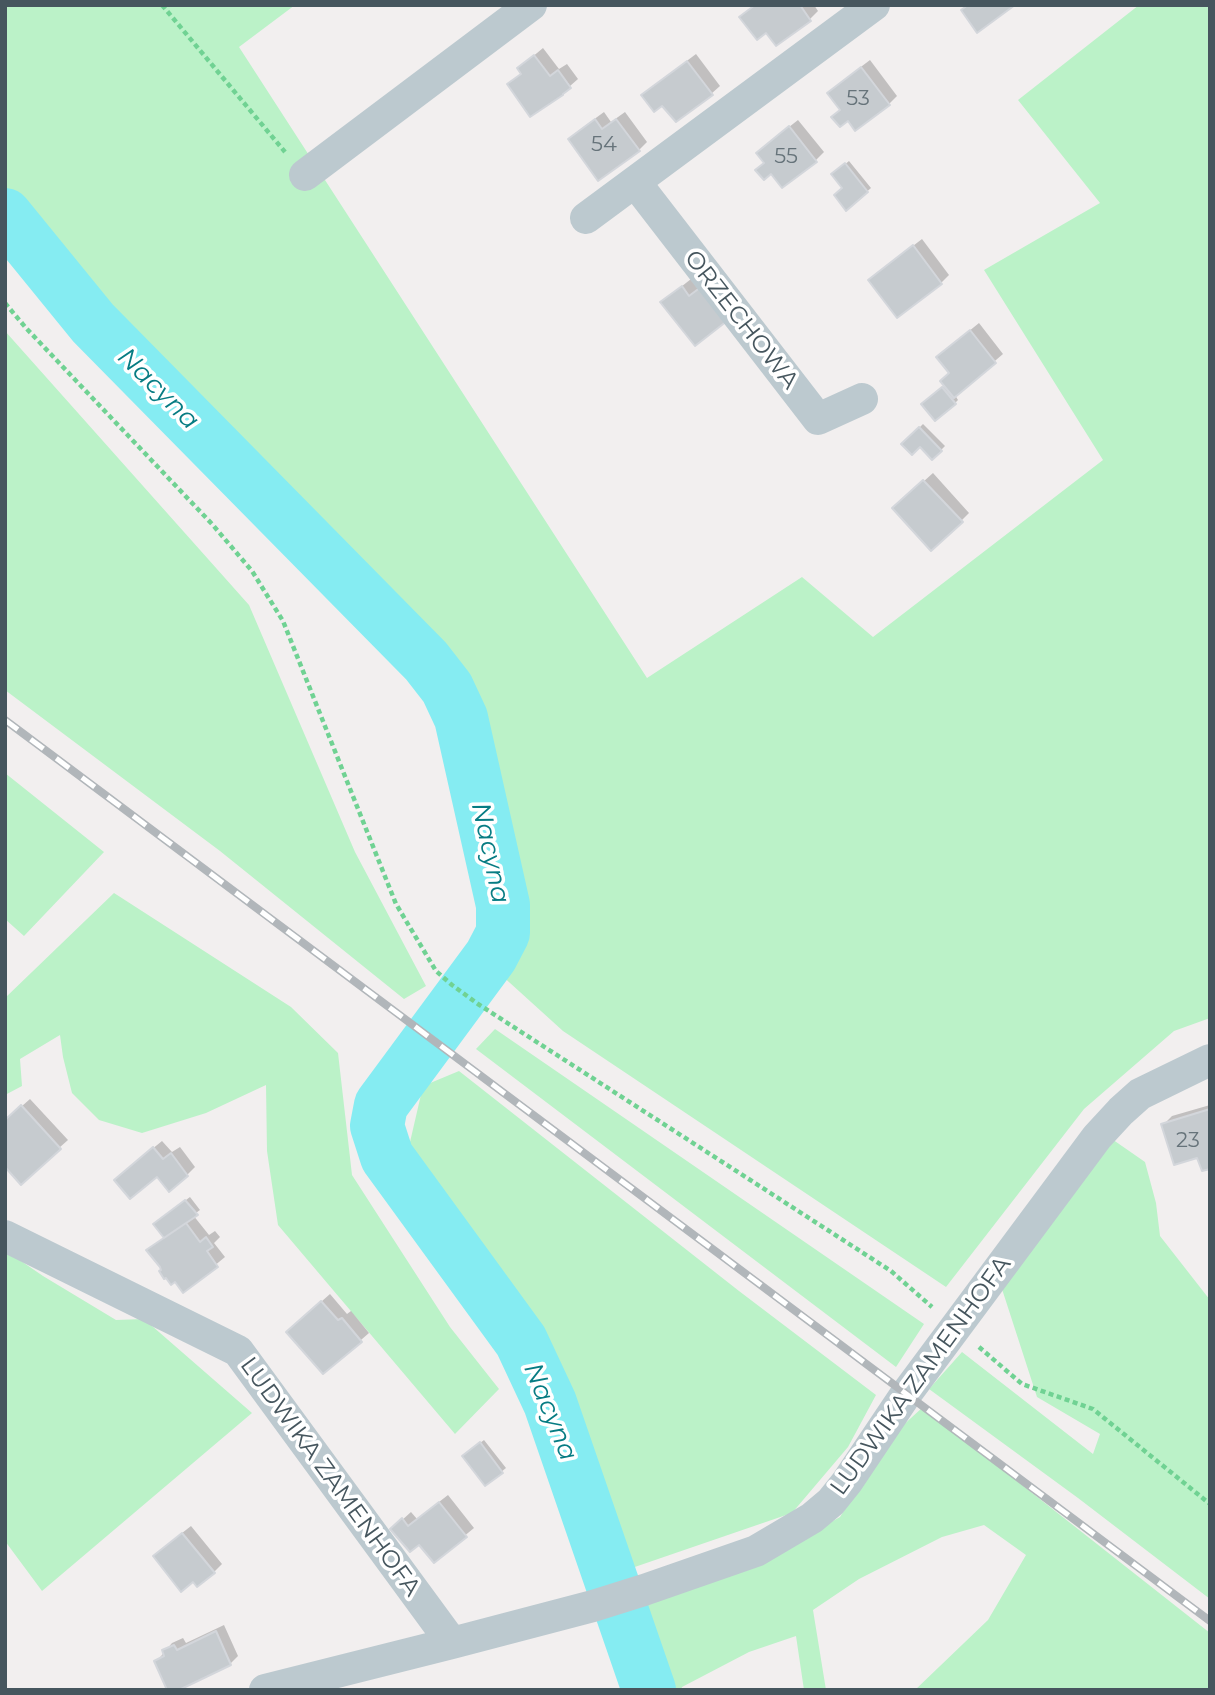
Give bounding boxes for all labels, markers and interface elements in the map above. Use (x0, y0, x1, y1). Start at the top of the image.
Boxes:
house number: 53 (846, 86, 870, 112)
house number: 54 (591, 132, 617, 158)
house number: 55 (774, 144, 798, 170)
street label: ORZECHOWA (678, 245, 804, 395)
water label: Nacyna (111, 342, 205, 436)
water label: Nacyna (464, 800, 516, 906)
house number: 23 (1176, 1128, 1200, 1154)
street label: LUDWIKA ZAMENHOFA (825, 1251, 1017, 1501)
street label: LUDWIKA ZAMENHOFA (234, 1352, 426, 1602)
water label: Nacyna (516, 1359, 584, 1465)

